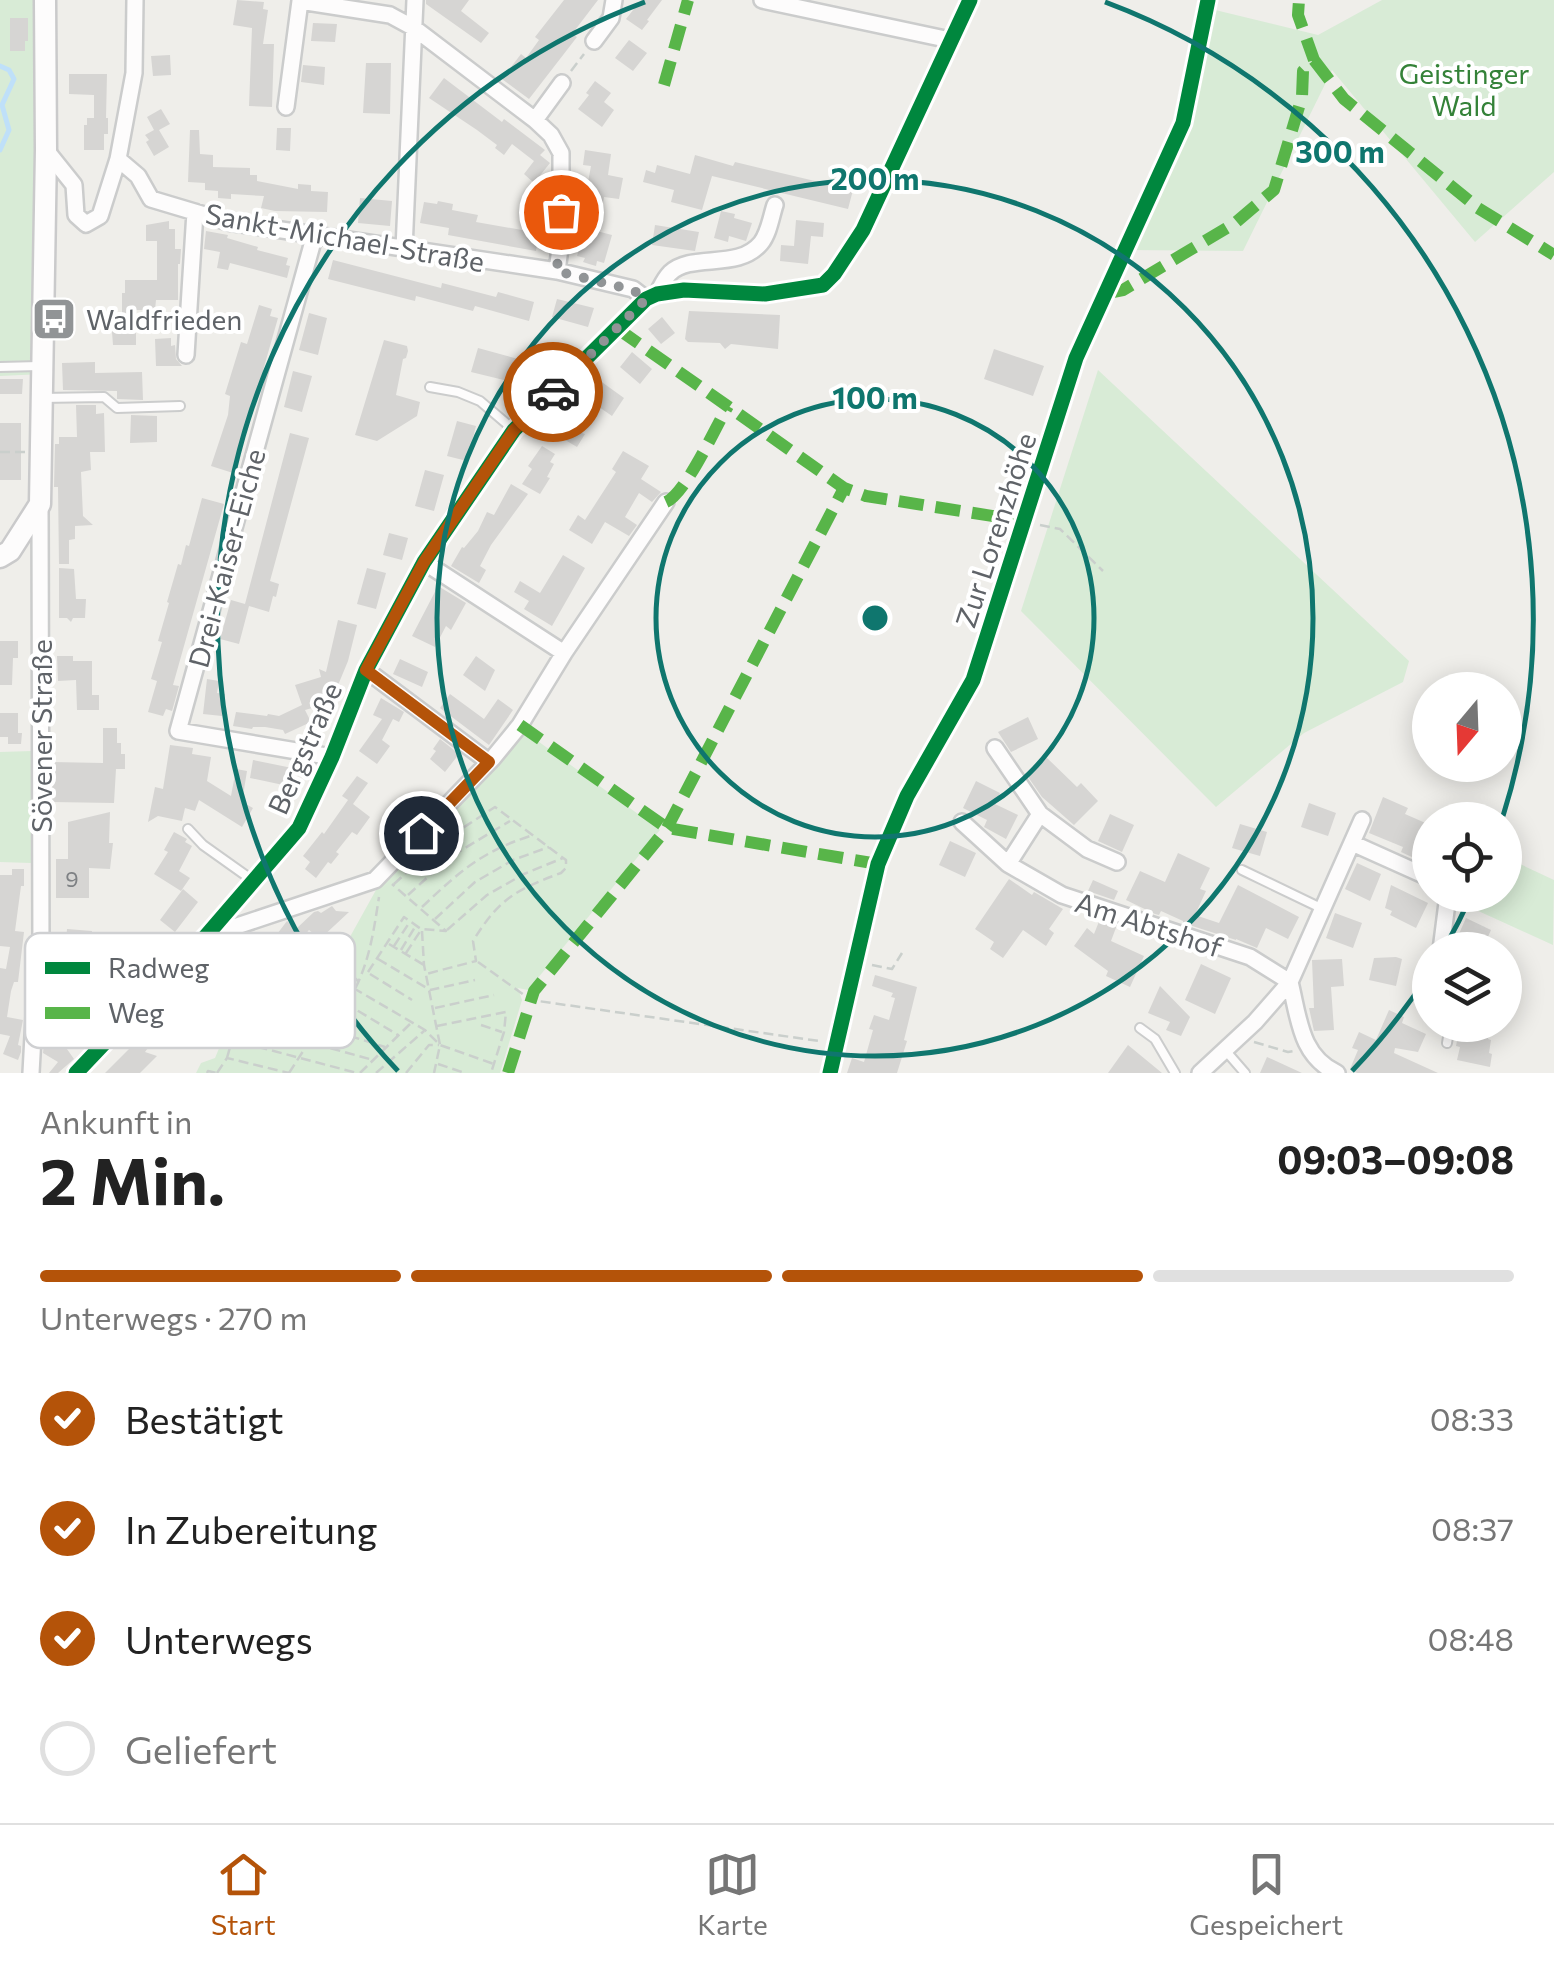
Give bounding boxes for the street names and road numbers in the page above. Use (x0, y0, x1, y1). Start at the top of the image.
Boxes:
street label: Sankt-Michael-Straße (203, 196, 487, 278)
street label: Zur Lorenzhöhe (948, 428, 1042, 632)
street label: Drei-Kaiser-Eiche (180, 445, 272, 671)
street label: Sövener Straße (24, 639, 58, 833)
street label: Bergstraße (260, 677, 348, 819)
street label: Am Abtshof (1071, 884, 1227, 964)

